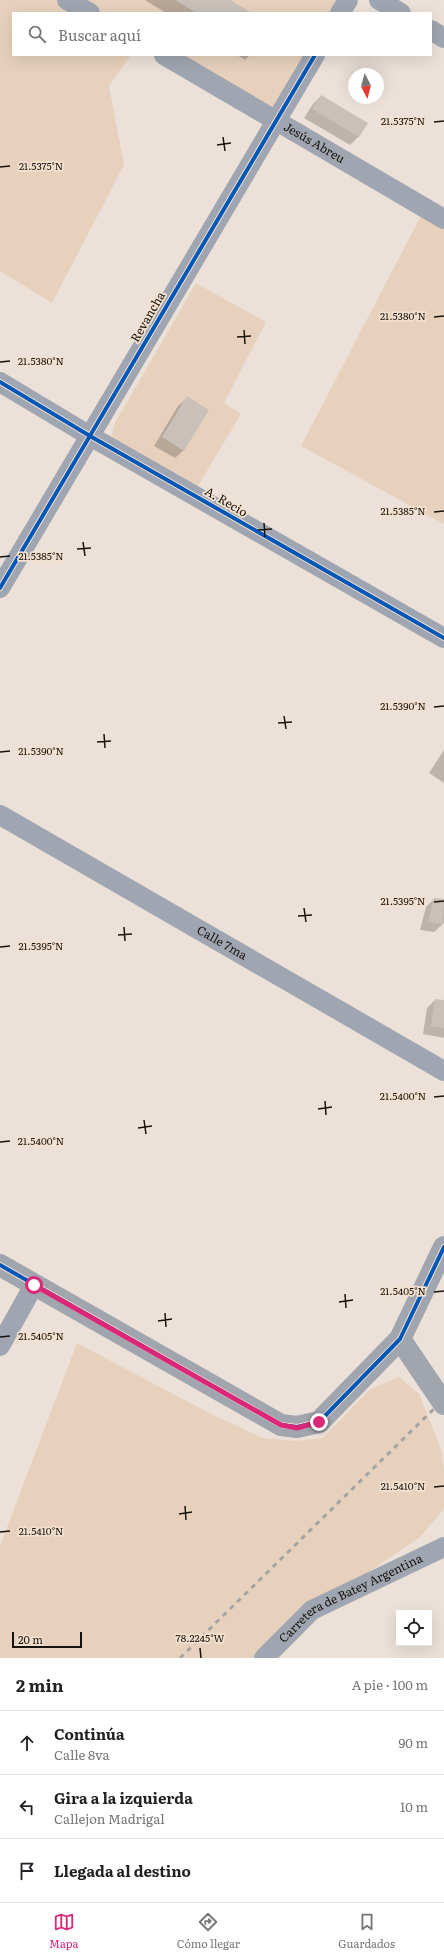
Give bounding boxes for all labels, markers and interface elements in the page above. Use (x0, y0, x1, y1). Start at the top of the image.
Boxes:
search box (12, 12, 432, 56)
icon: search (26, 23, 48, 45)
text: Buscar aquí (58, 23, 141, 46)
north arrow (348, 68, 384, 104)
text: 21.5375°N (381, 113, 425, 128)
street label: Jesús Abreu (281, 117, 349, 167)
text: 21.5375°N (19, 158, 63, 173)
street label: Revancha (125, 287, 169, 345)
text: 21.5380°N (380, 308, 426, 323)
text: 21.5380°N (18, 353, 64, 368)
street label: A. Recio (202, 482, 251, 521)
text: 21.5385°N (380, 503, 426, 518)
text: 21.5385°N (18, 548, 64, 563)
text: 21.5390°N (380, 698, 426, 713)
text: 21.5390°N (18, 743, 64, 758)
text: 21.5395°N (381, 893, 425, 908)
street label: Calle 7ma (194, 920, 251, 964)
text: 21.5395°N (19, 938, 63, 953)
text: 21.5400°N (380, 1088, 426, 1103)
text: 21.5400°N (18, 1133, 64, 1148)
route start (25, 1276, 43, 1294)
text: 21.5405°N (380, 1283, 426, 1298)
text: 21.5405°N (18, 1328, 64, 1343)
route end (310, 1413, 328, 1431)
text: 21.5410°N (381, 1478, 425, 1493)
text: 21.5410°N (19, 1523, 63, 1538)
street label: Carretera de Batey Argentina (274, 1548, 426, 1646)
map controls (396, 1610, 432, 1646)
button: locate (396, 1610, 432, 1646)
scale bar (12, 1630, 82, 1649)
text: 78.2245°W (176, 1630, 225, 1645)
text: 20 m (18, 1631, 43, 1647)
text: 2 min (16, 1672, 64, 1697)
text: A pie · 100 m (352, 1675, 428, 1694)
text: Continúa (54, 1722, 125, 1745)
icon: ahead (16, 1732, 38, 1754)
text: 90 m (398, 1733, 428, 1752)
text: Calle 8va (54, 1745, 110, 1764)
text: Gira a la izquierda (54, 1786, 193, 1809)
icon: left (16, 1796, 38, 1818)
text: 10 m (400, 1797, 428, 1816)
text: Callejon Madrigal (54, 1809, 165, 1828)
text: Llegada al destino (54, 1859, 191, 1882)
icon: arrive (16, 1860, 38, 1882)
tab: Mapa (49, 1911, 78, 1951)
tab: Cómo llegar (177, 1911, 240, 1951)
tab: Guardados (338, 1911, 395, 1951)

